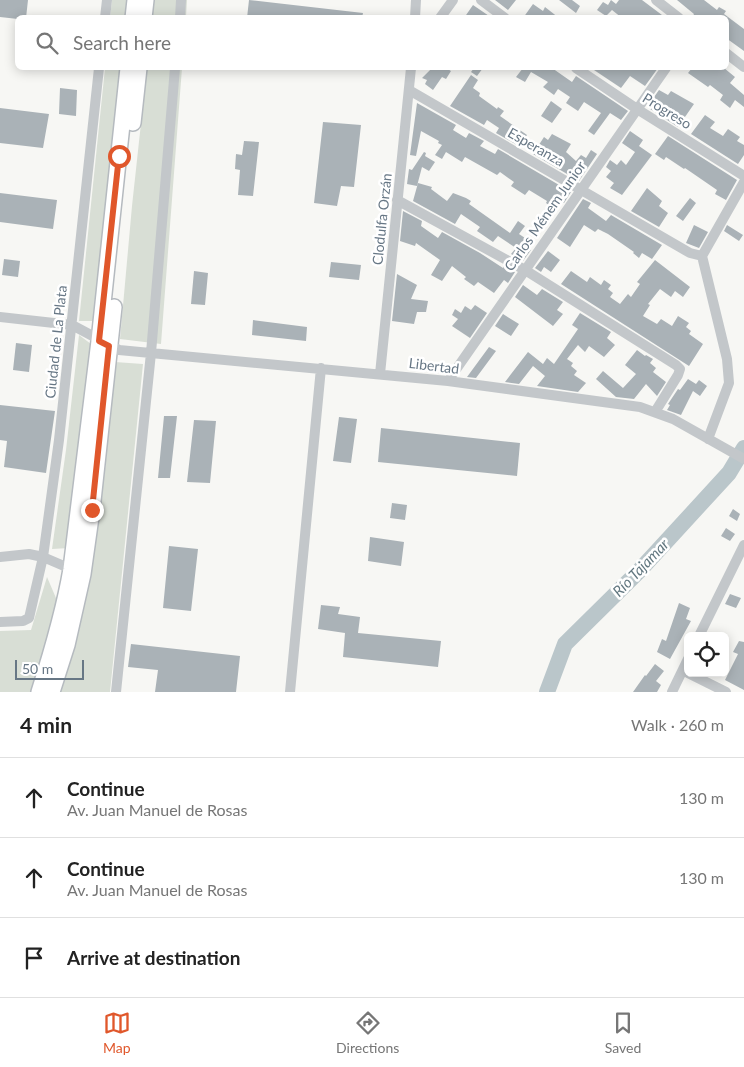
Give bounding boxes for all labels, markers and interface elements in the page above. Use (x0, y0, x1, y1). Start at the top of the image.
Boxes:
search box (15, 15, 729, 70)
icon: search (33, 29, 61, 57)
text: Search here (73, 31, 171, 54)
street label: Progreso (640, 89, 695, 132)
street label: Esperanza (505, 124, 568, 170)
route start (108, 145, 131, 168)
street label: Carlos Ménem Junior (500, 158, 589, 274)
street label: Clodulfa Orzán (368, 172, 395, 266)
street label: Ciudad de La Plata (41, 284, 70, 399)
street label: Libertad (408, 354, 460, 377)
route end (81, 499, 104, 522)
water label: Río Tajamar (609, 534, 673, 600)
map controls (684, 632, 729, 677)
button: locate (684, 632, 729, 677)
scale bar (15, 657, 84, 680)
text: 50 m (22, 660, 53, 677)
text: 4 min (20, 712, 72, 737)
text: Walk · 260 m (631, 715, 724, 734)
text: Continue (67, 777, 145, 800)
icon: ahead (20, 784, 48, 812)
text: 130 m (679, 788, 724, 807)
text: Av. Juan Manuel de Rosas (67, 800, 247, 819)
text: Continue (67, 857, 145, 880)
icon: ahead (20, 864, 48, 892)
text: 130 m (679, 868, 724, 887)
text: Av. Juan Manuel de Rosas (67, 880, 247, 899)
icon: arrive (20, 944, 48, 972)
text: Arrive at destination (67, 946, 240, 969)
tab: Map (103, 1009, 131, 1056)
tab: Directions (336, 1009, 399, 1056)
tab: Saved (605, 1009, 641, 1056)

